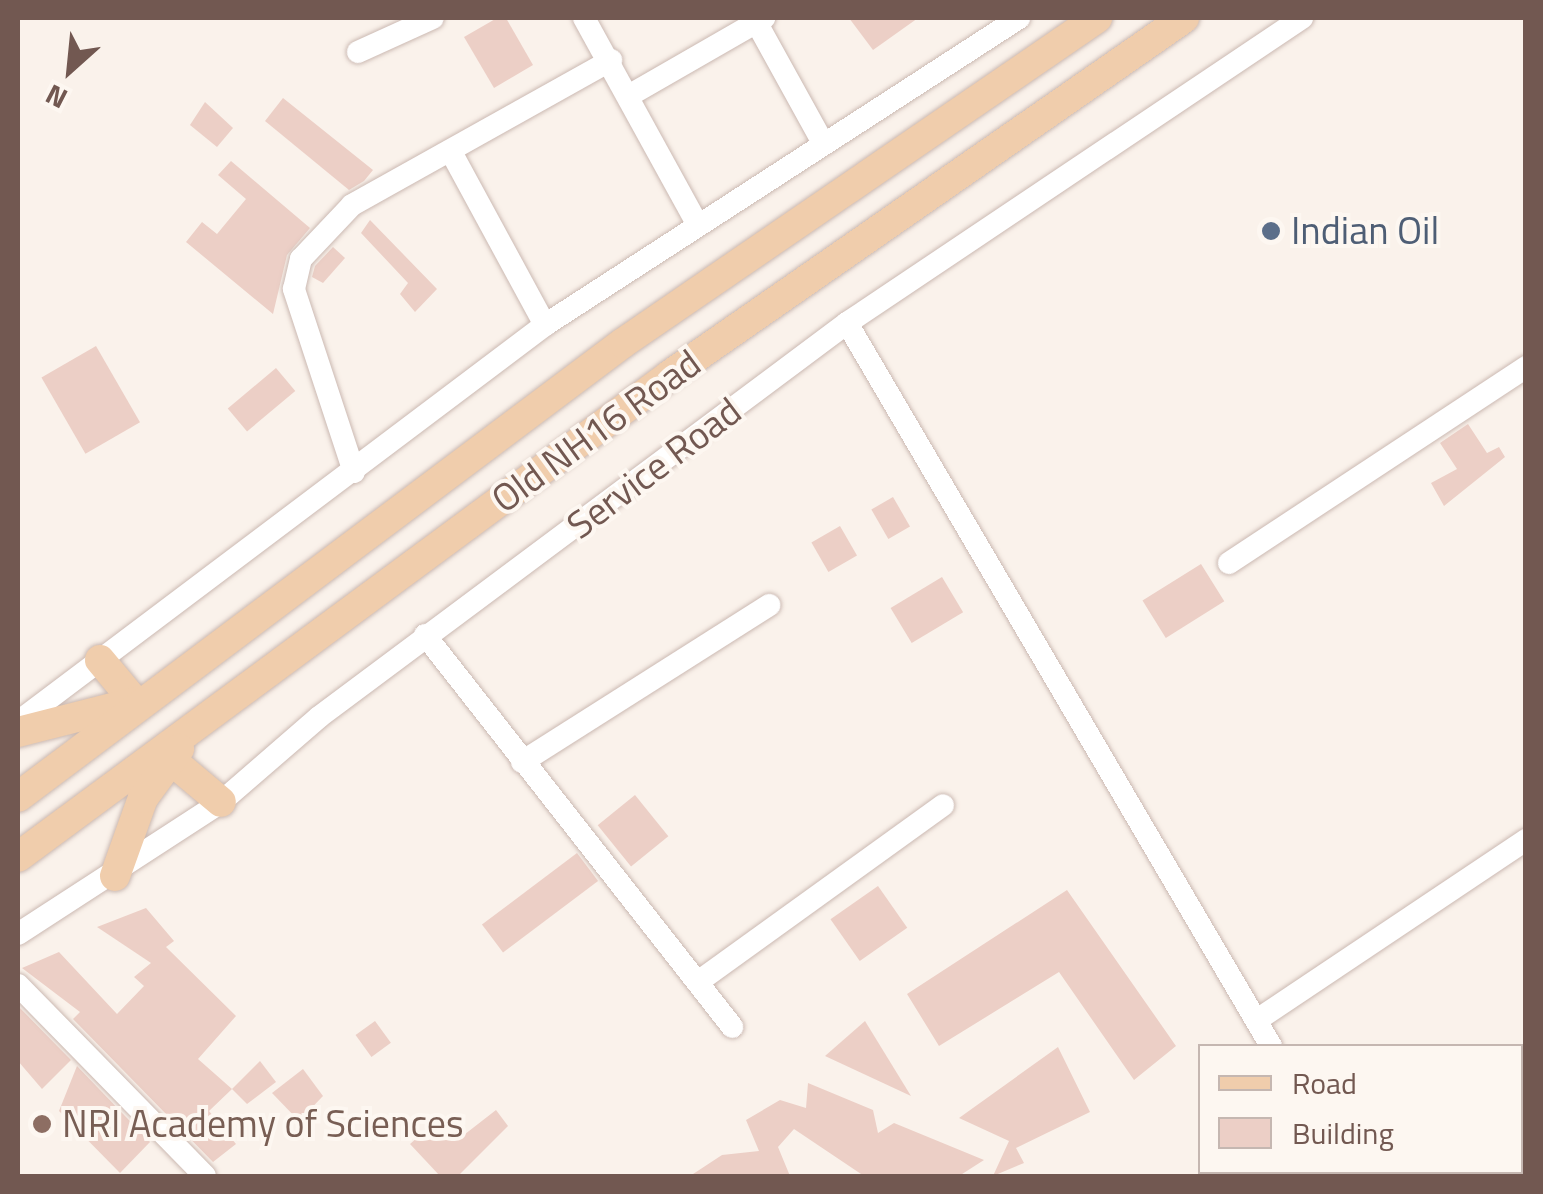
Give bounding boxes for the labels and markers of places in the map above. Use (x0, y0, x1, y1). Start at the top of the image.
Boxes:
place label: Indian Oil (1291, 208, 1439, 254)
marker: Indian Oil (1260, 220, 1282, 242)
place label: NRI Academy of Sciences (62, 1101, 464, 1147)
marker: NRI Academy of Sciences (31, 1113, 53, 1135)

